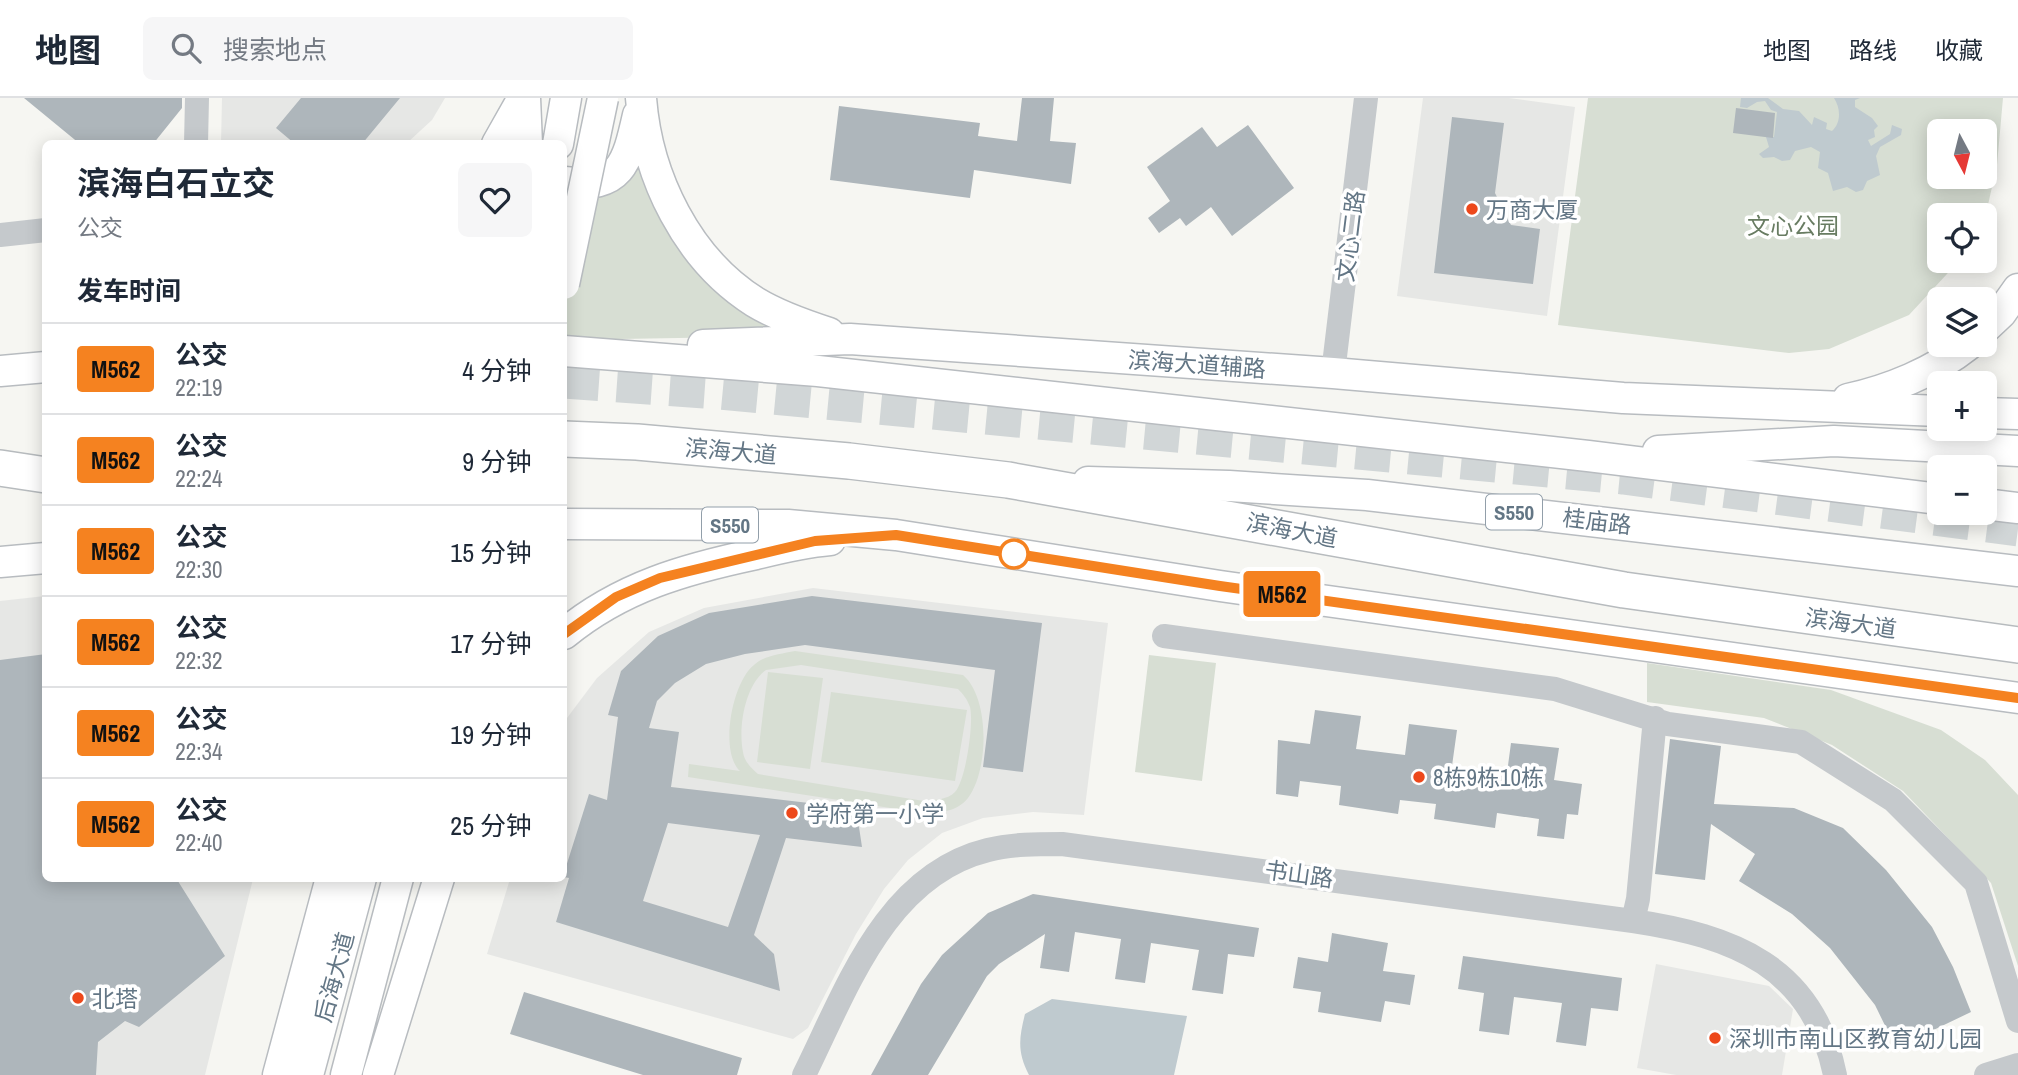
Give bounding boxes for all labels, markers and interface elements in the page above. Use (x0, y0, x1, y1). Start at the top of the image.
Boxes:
search box (143, 17, 633, 80)
text: 地图 (35, 28, 101, 72)
icon: search (167, 29, 205, 67)
text: 搜索地点 (223, 32, 327, 67)
text: 地图 (1763, 34, 1811, 66)
text: 路线 (1849, 34, 1897, 66)
text: 收藏 (1935, 34, 1983, 66)
north arrow (1927, 119, 1997, 189)
map controls (1927, 119, 1997, 525)
text: 滨海白石立交 (77, 161, 275, 205)
button: heart (458, 163, 532, 237)
street label: 文心二路 (1329, 188, 1371, 284)
place label: 万商大厦 (1486, 194, 1578, 225)
marker: 万商大厦 (1464, 201, 1480, 217)
button: locate (1927, 203, 1997, 273)
park label: 文心公园 (1747, 210, 1839, 241)
text: 公交 (77, 212, 123, 243)
text: 发车时间 (77, 273, 181, 308)
button: layers (1927, 287, 1997, 357)
text: 公交 (175, 337, 227, 372)
street label: 滨海大道辅路 (1127, 344, 1267, 384)
text: M562 (91, 353, 140, 385)
text: 4 分钟 (462, 353, 532, 388)
button: + (1927, 371, 1997, 441)
text: 22:19 (175, 372, 222, 403)
text: 公交 (175, 428, 227, 463)
street label: 滨海大道 (684, 432, 778, 470)
text: M562 (91, 444, 140, 476)
text: 9 分钟 (462, 444, 532, 479)
button: − (1927, 455, 1997, 525)
text: 22:24 (175, 463, 222, 494)
road number: S550 (1486, 494, 1542, 530)
street label: 桂庙路 (1561, 501, 1633, 541)
street label: 滨海大道 (1244, 506, 1340, 554)
road number: S550 (702, 508, 758, 542)
text: 公交 (175, 519, 227, 554)
text: M562 (91, 535, 140, 567)
text: 15 分钟 (450, 535, 532, 570)
unlabelled marker (999, 539, 1029, 569)
text: 22:30 (175, 554, 222, 585)
line badge: M562 (1233, 571, 1331, 617)
text: M562 (1257, 578, 1307, 610)
street label: 滨海大道 (1803, 601, 1899, 645)
text: 公交 (175, 610, 227, 645)
text: M562 (91, 626, 140, 658)
text: 17 分钟 (450, 626, 532, 661)
text: 22:32 (175, 645, 222, 676)
text: 公交 (175, 701, 227, 736)
text: M562 (91, 717, 140, 749)
text: 19 分钟 (450, 717, 532, 752)
text: 22:34 (175, 736, 222, 767)
place label: 8栋9栋10栋 (1433, 762, 1544, 793)
marker: 8栋9栋10栋 (1411, 769, 1427, 785)
text: 公交 (175, 792, 227, 827)
place label: 学府第一小学 (806, 798, 944, 829)
marker: 学府第一小学 (784, 805, 800, 821)
text: M562 (91, 808, 140, 840)
text: 25 分钟 (450, 808, 532, 843)
text: 22:40 (175, 827, 222, 858)
street label: 书山路 (1263, 854, 1335, 894)
street label: 后海大道 (307, 929, 361, 1025)
place label: 北塔 (92, 983, 138, 1014)
marker: 北塔 (70, 990, 86, 1006)
place label: 深圳市南山区教育幼儿园 (1729, 1023, 1982, 1054)
marker: 深圳市南山区教育幼儿园 (1707, 1030, 1723, 1046)

